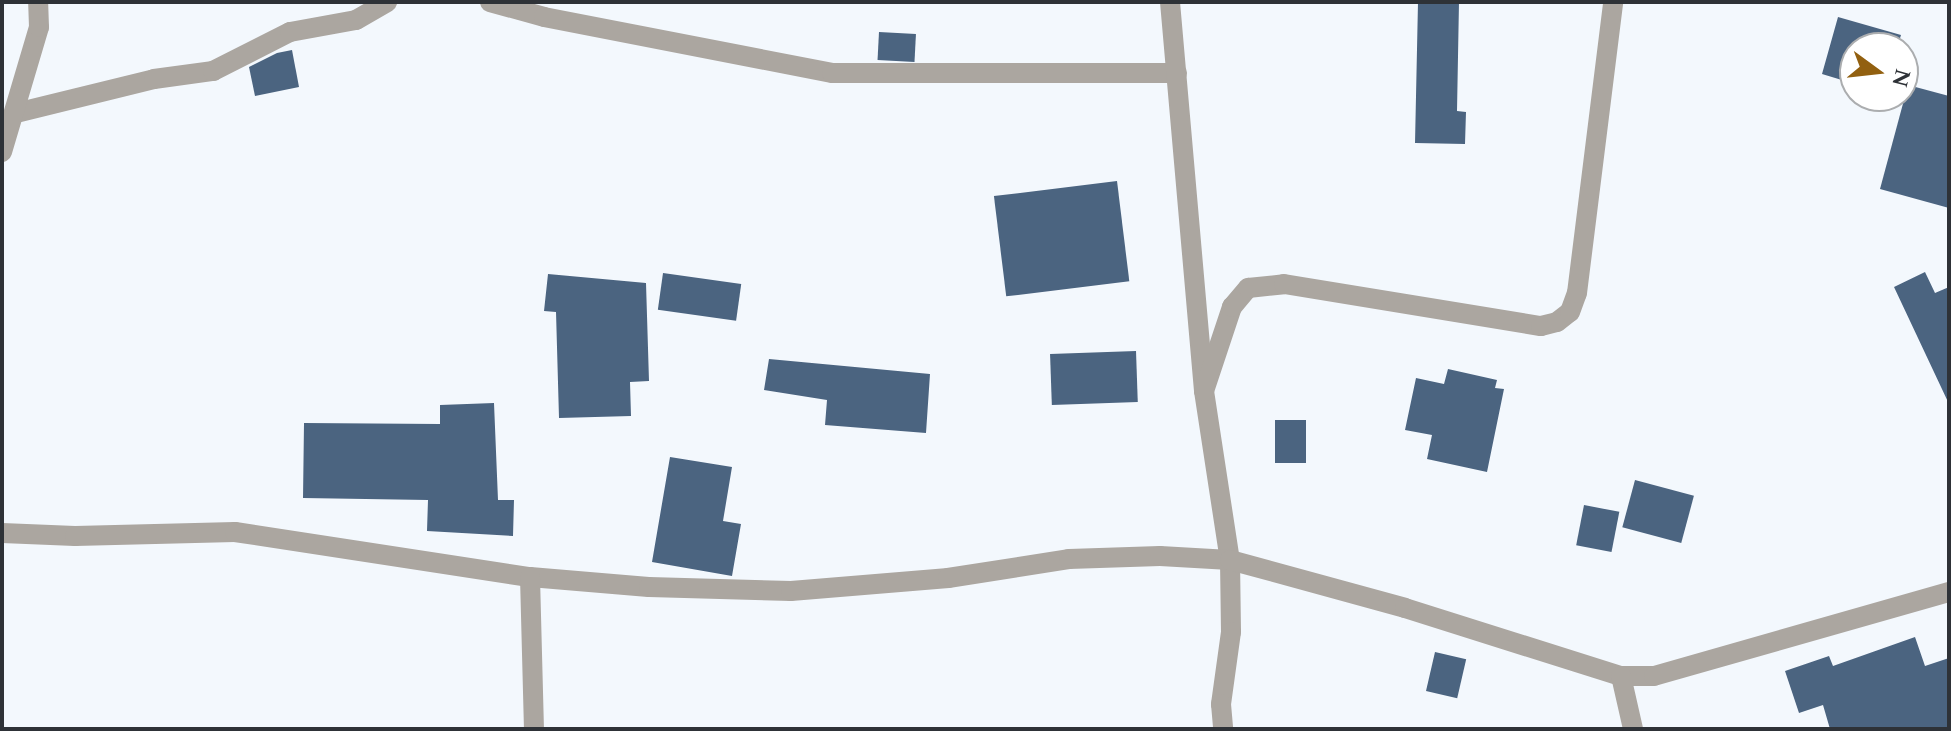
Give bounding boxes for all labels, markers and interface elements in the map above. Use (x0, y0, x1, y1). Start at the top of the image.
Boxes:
north arrow (1839, 32, 1919, 112)
text: N (1882, 65, 1919, 91)

